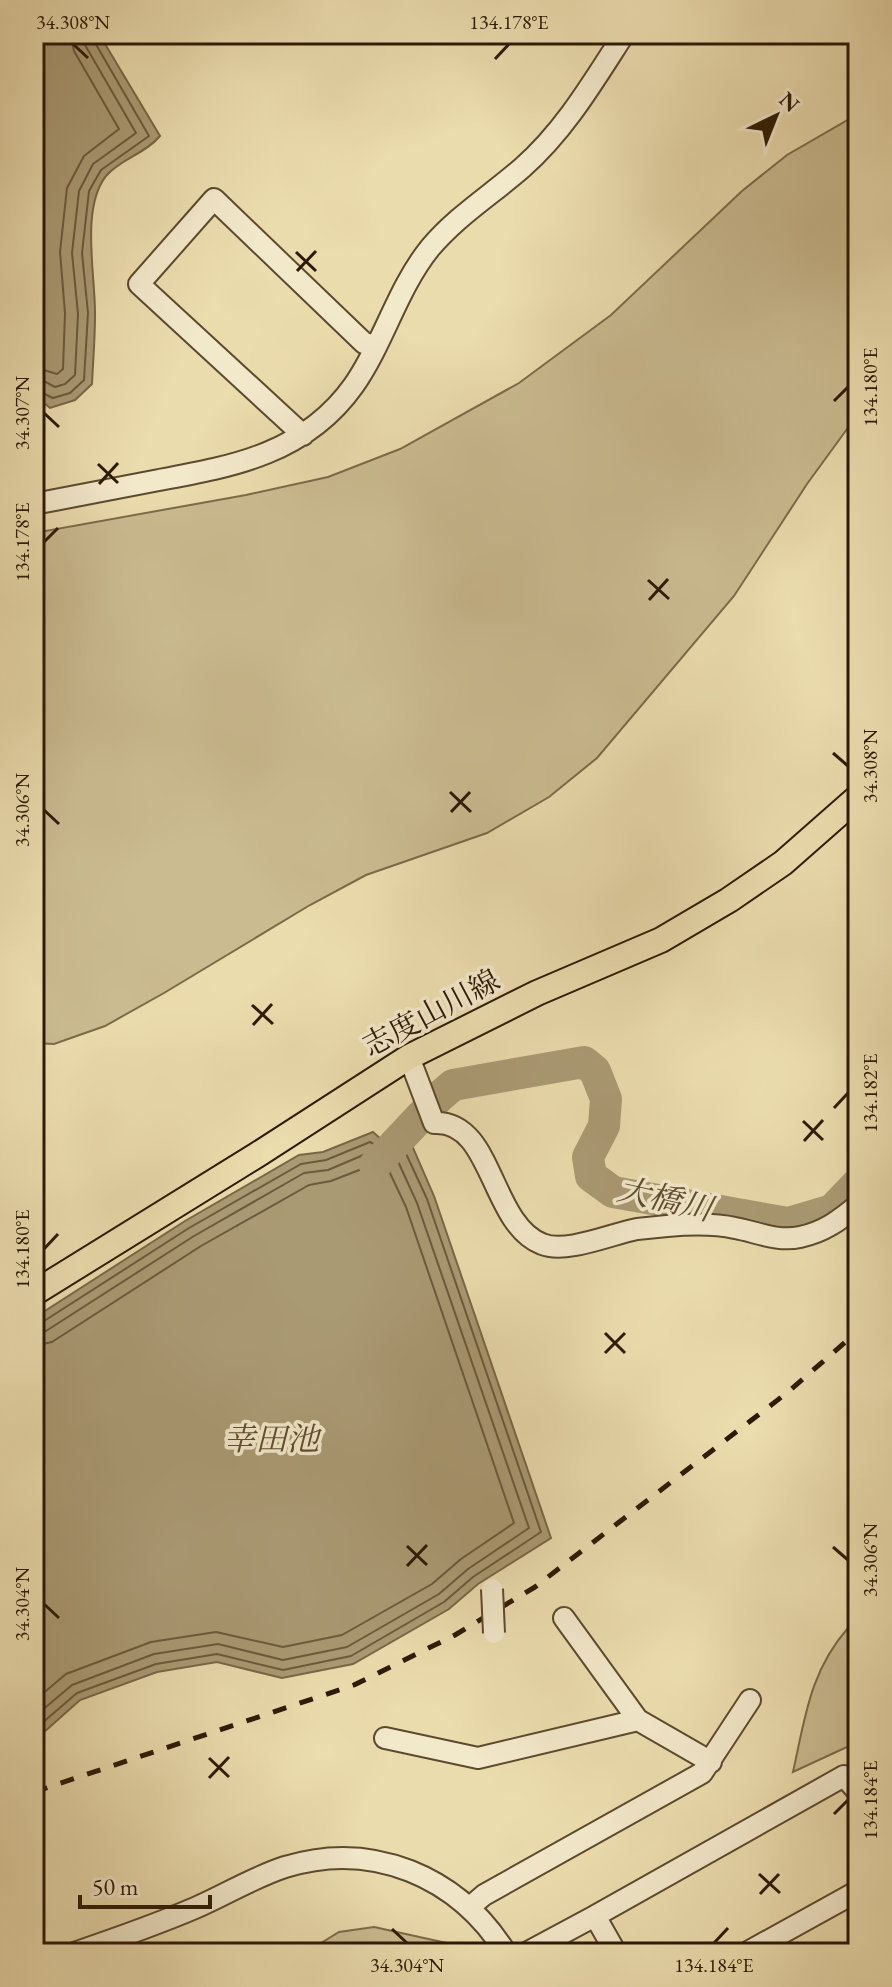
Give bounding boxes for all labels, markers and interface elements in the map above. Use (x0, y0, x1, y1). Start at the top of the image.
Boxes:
text: 34.308°N (36, 9, 110, 35)
text: 134.178°E (469, 9, 549, 35)
north arrow (736, 76, 816, 156)
text: N (773, 85, 806, 119)
text: 134.180°E (857, 347, 883, 427)
text: 34.307°N (9, 376, 35, 450)
text: 134.178°E (9, 502, 35, 582)
text: 34.308°N (857, 729, 883, 803)
text: 34.306°N (9, 773, 35, 847)
street label: 志度山川線 (355, 960, 506, 1065)
text: 134.182°E (857, 1053, 883, 1133)
water label: 大橋川 (613, 1168, 719, 1231)
text: 134.180°E (9, 1209, 35, 1289)
water label: 幸田池 (223, 1418, 322, 1460)
text: 34.306°N (857, 1523, 883, 1597)
text: 34.304°N (9, 1567, 35, 1641)
text: 134.184°E (857, 1760, 883, 1840)
scale bar (80, 1859, 210, 1909)
text: 50 m (92, 1871, 139, 1902)
text: 34.304°N (370, 1952, 444, 1978)
text: 134.184°E (674, 1952, 754, 1978)

